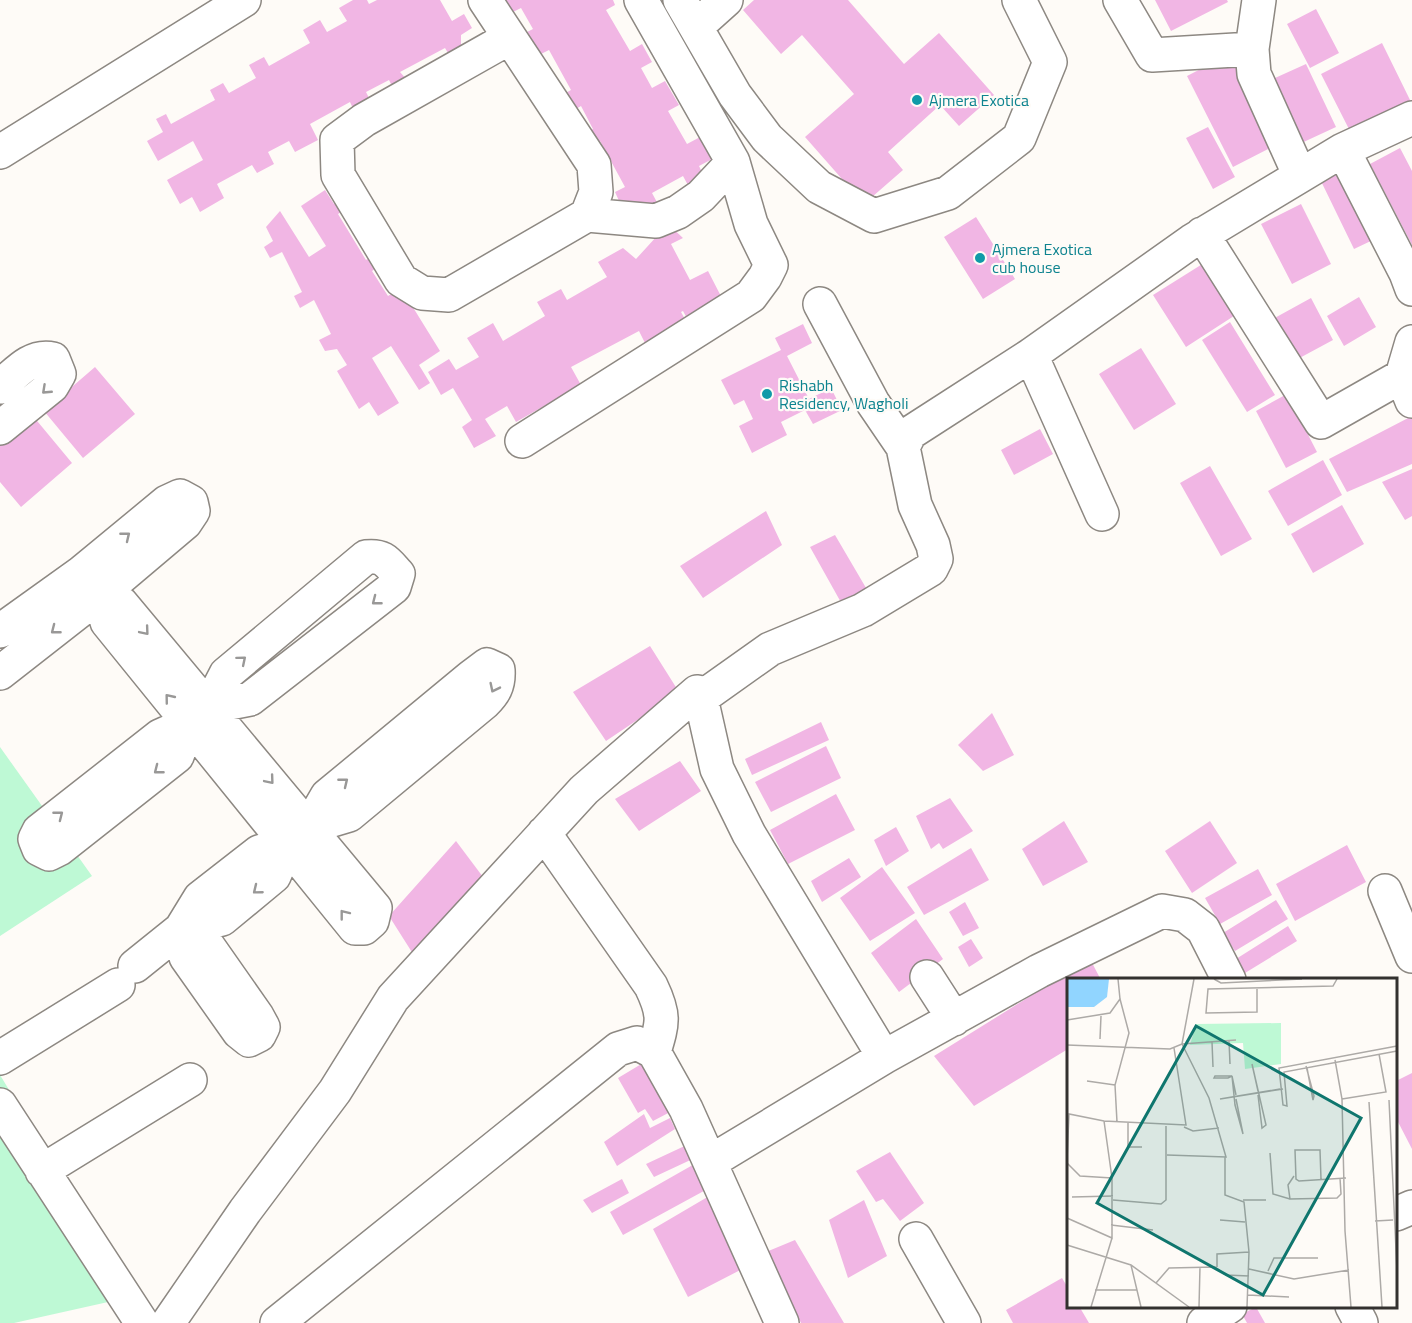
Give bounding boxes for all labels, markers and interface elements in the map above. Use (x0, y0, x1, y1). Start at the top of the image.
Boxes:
place label: Ajmera Exotica (929, 88, 1029, 112)
marker: Ajmera Exotica (910, 93, 924, 107)
place label: Ajmera Exotica cub house (992, 237, 1092, 279)
marker: Ajmera Exotica cub house (973, 251, 987, 265)
place label: Rishabh Residency, Wagholi (779, 373, 909, 415)
one-way arrow (43, 383, 53, 394)
marker: Rishabh Residency, Wagholi (760, 387, 774, 401)
one-way arrow (119, 532, 130, 543)
one-way arrow (371, 594, 382, 605)
one-way arrow (50, 622, 61, 633)
one-way arrow (137, 624, 148, 635)
one-way arrow (235, 657, 246, 668)
one-way arrow (490, 682, 502, 693)
one-way arrow (165, 693, 176, 704)
one-way arrow (154, 763, 165, 774)
one-way arrow (262, 773, 273, 784)
one-way arrow (337, 778, 348, 789)
one-way arrow (52, 812, 63, 823)
one-way arrow (252, 883, 263, 894)
one-way arrow (341, 910, 352, 921)
inset map (1067, 978, 1397, 1308)

